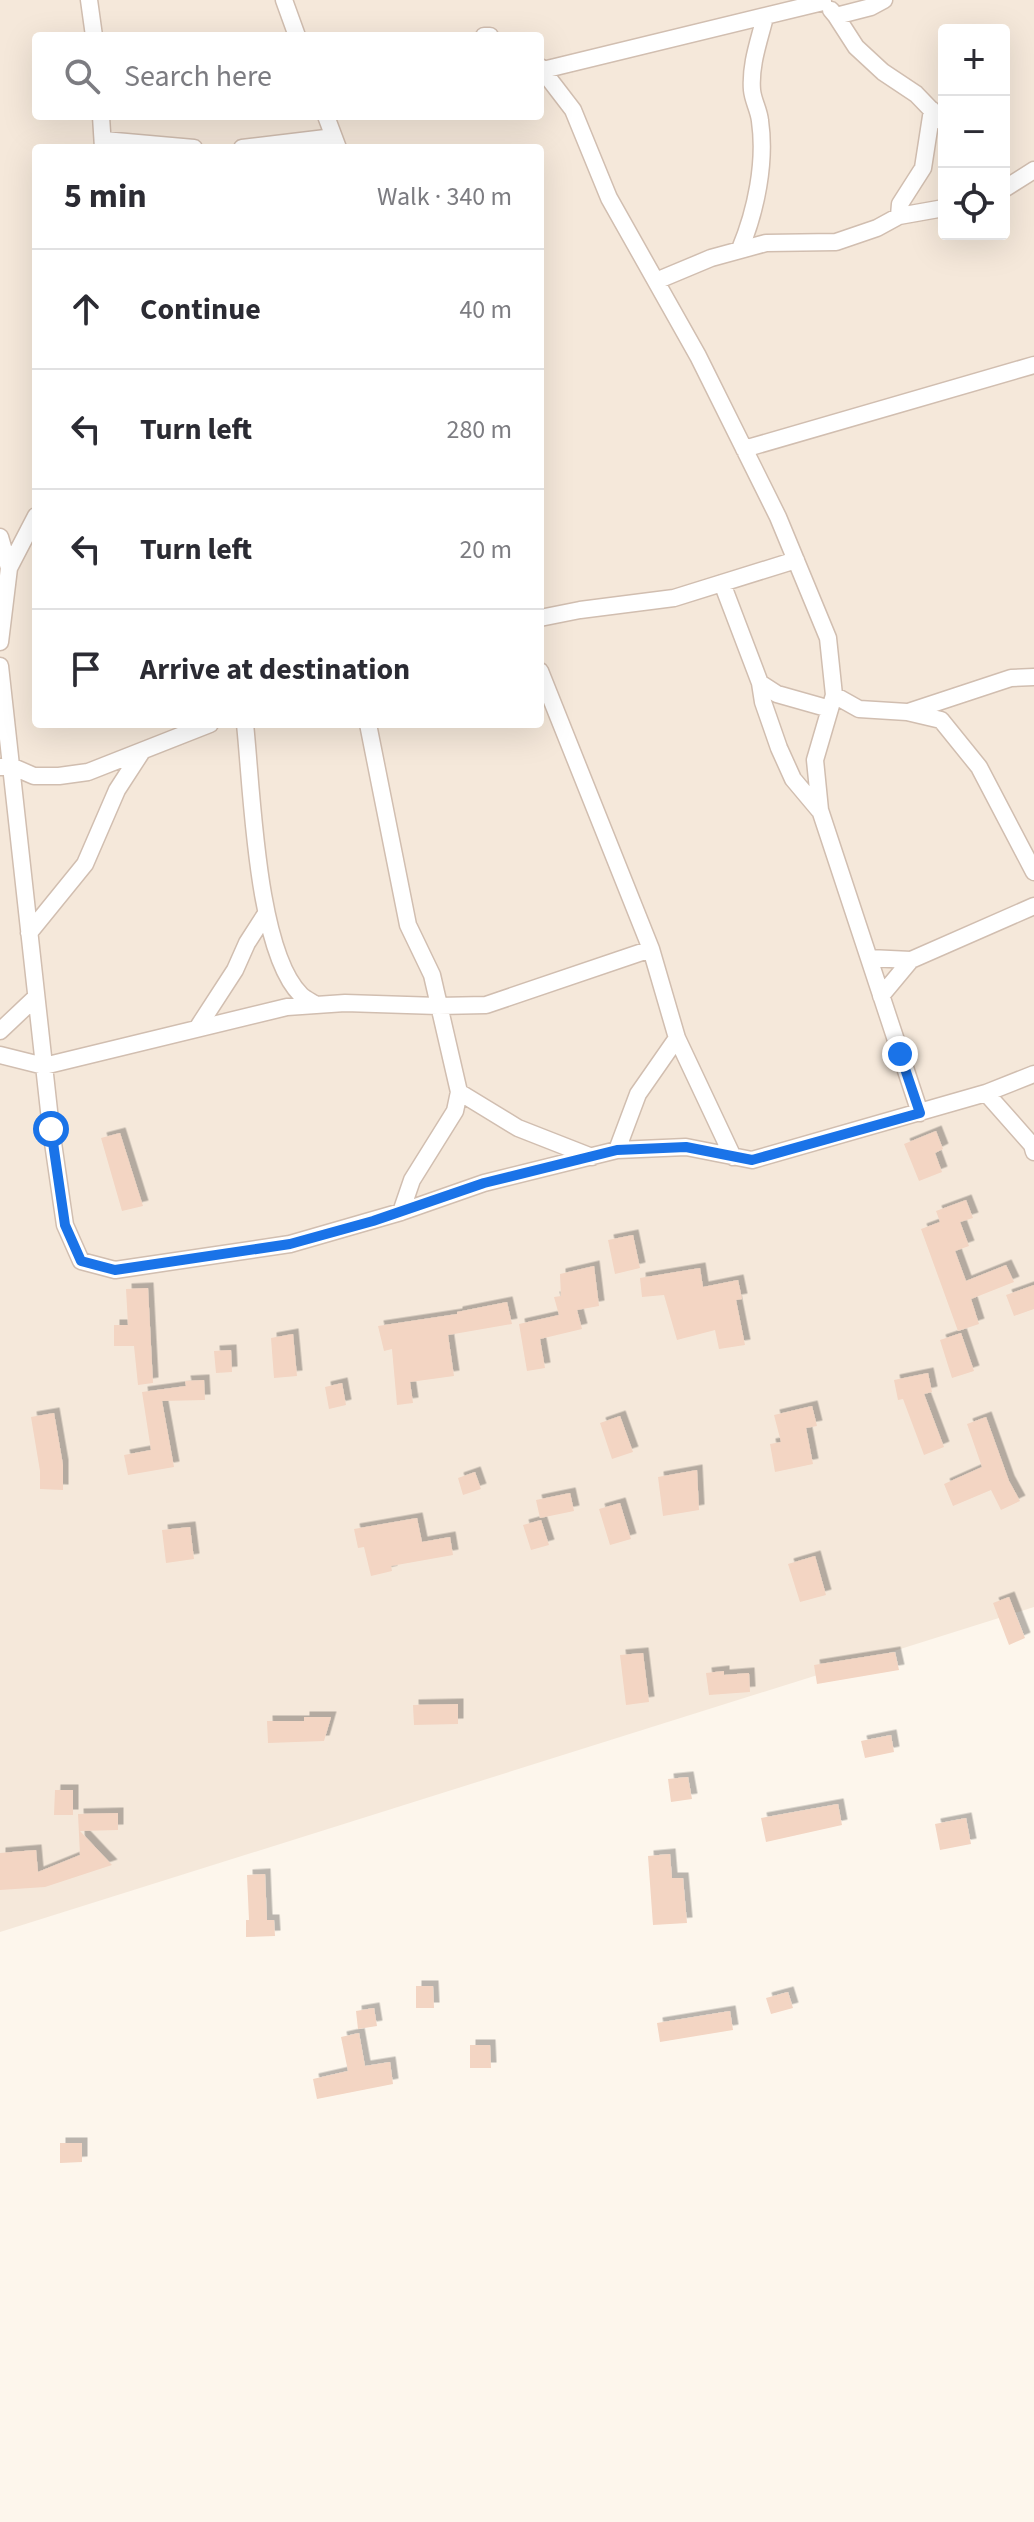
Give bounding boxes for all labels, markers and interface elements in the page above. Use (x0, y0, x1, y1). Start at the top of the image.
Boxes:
map controls (938, 24, 1010, 240)
button: + (938, 24, 1010, 96)
search box (32, 32, 544, 120)
icon: search (60, 54, 104, 98)
text: Search here (124, 55, 272, 98)
button: − (938, 96, 1010, 168)
button: locate (938, 168, 1010, 240)
text: 5 min (64, 172, 147, 221)
text: Walk · 340 m (377, 178, 512, 215)
icon: ahead (64, 287, 108, 331)
text: Continue (140, 288, 261, 331)
text: 40 m (459, 291, 512, 328)
icon: left (64, 407, 108, 451)
text: Turn left (140, 408, 252, 451)
text: 280 m (446, 411, 512, 448)
icon: left (64, 527, 108, 571)
text: Turn left (140, 528, 252, 571)
text: 20 m (459, 531, 512, 568)
icon: arrive (64, 647, 108, 691)
text: Arrive at destination (140, 648, 410, 691)
route end (882, 1036, 918, 1072)
route start (33, 1111, 69, 1147)

